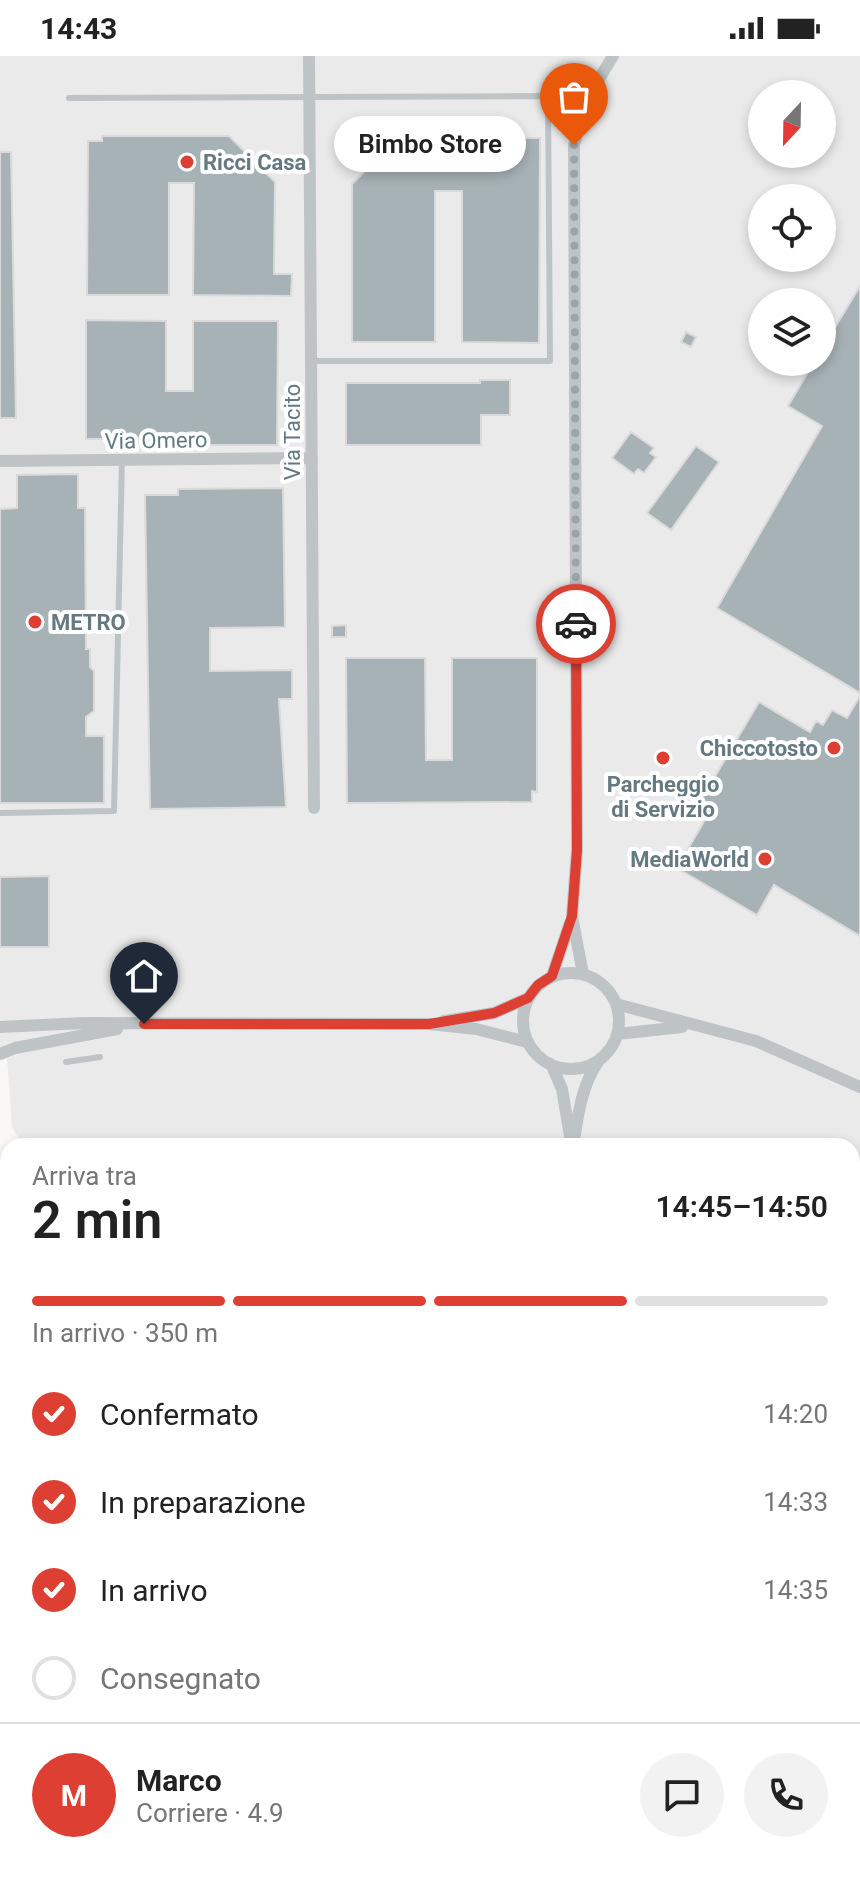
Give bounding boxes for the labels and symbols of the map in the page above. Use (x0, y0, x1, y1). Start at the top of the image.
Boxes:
pin (540, 63, 608, 145)
north arrow (748, 80, 836, 168)
callout: Bimbo Store (334, 117, 526, 173)
place label: Ricci Casa (203, 150, 307, 175)
marker: Ricci Casa (178, 153, 196, 171)
street label: Via Tacito (280, 384, 305, 480)
street label: Via Omero (104, 427, 208, 454)
courier (536, 584, 616, 664)
place label: METRO (51, 610, 126, 635)
marker: METRO (26, 613, 44, 631)
place label: Chiccotosto (700, 736, 818, 761)
marker: Chiccotosto (825, 739, 843, 757)
marker: Parcheggio di Servizio (654, 749, 672, 767)
place label: Parcheggio di Servizio (607, 772, 719, 822)
place label: MediaWorld (630, 847, 749, 872)
marker: MediaWorld (756, 850, 774, 868)
pin (110, 942, 178, 1024)

